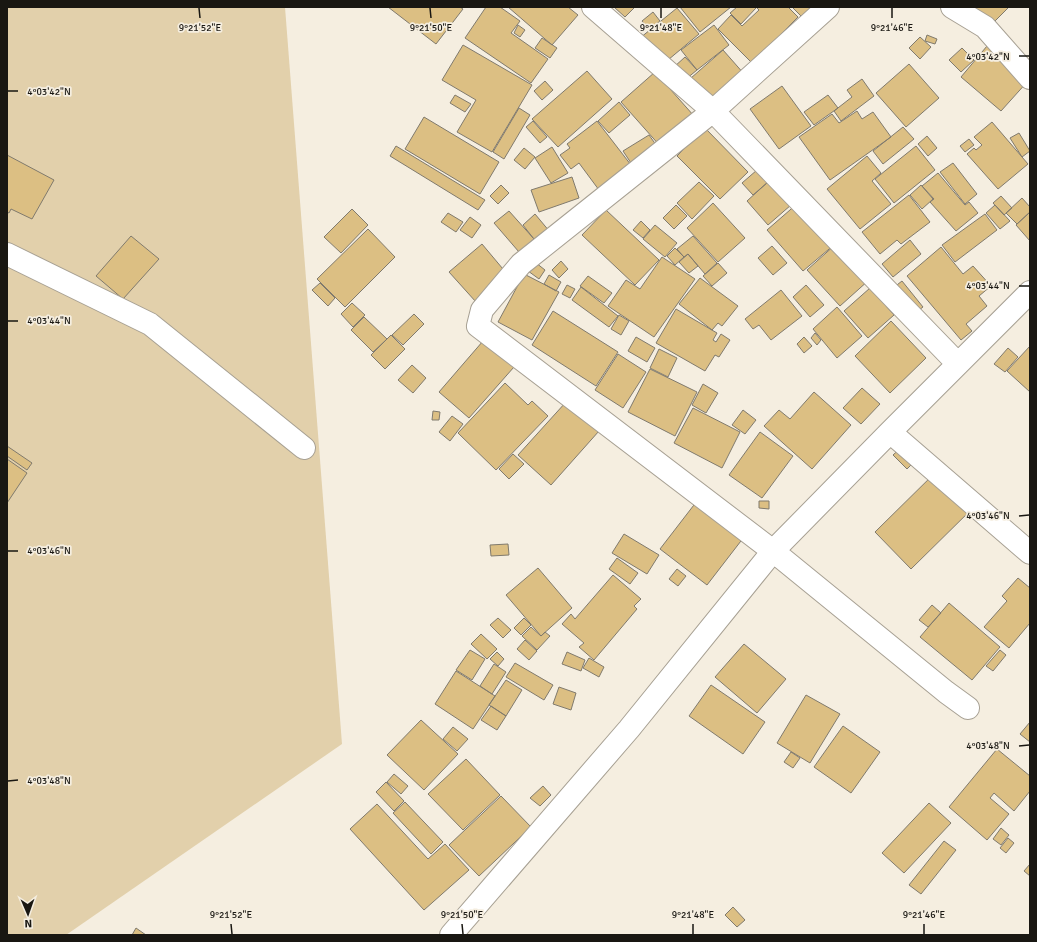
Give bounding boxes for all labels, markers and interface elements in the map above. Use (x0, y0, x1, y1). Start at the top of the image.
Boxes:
text: 9°21'52"E (179, 22, 221, 34)
text: 9°21'50"E (410, 22, 452, 34)
text: 9°21'48"E (640, 22, 682, 34)
text: 9°21'46"E (871, 22, 913, 34)
text: 4°03'42"N (966, 51, 1010, 63)
text: 4°03'42"N (27, 86, 71, 98)
text: 4°03'44"N (966, 280, 1010, 292)
text: 4°03'44"N (27, 315, 71, 327)
text: 4°03'46"N (966, 510, 1010, 522)
text: 4°03'46"N (27, 545, 71, 557)
text: 4°03'48"N (966, 740, 1010, 752)
text: 4°03'48"N (27, 775, 71, 787)
north arrow (8, 894, 48, 934)
text: 9°21'52"E (210, 909, 252, 921)
text: 9°21'50"E (441, 909, 483, 921)
text: 9°21'48"E (672, 909, 714, 921)
text: 9°21'46"E (903, 909, 945, 921)
text: N (24, 917, 32, 930)

